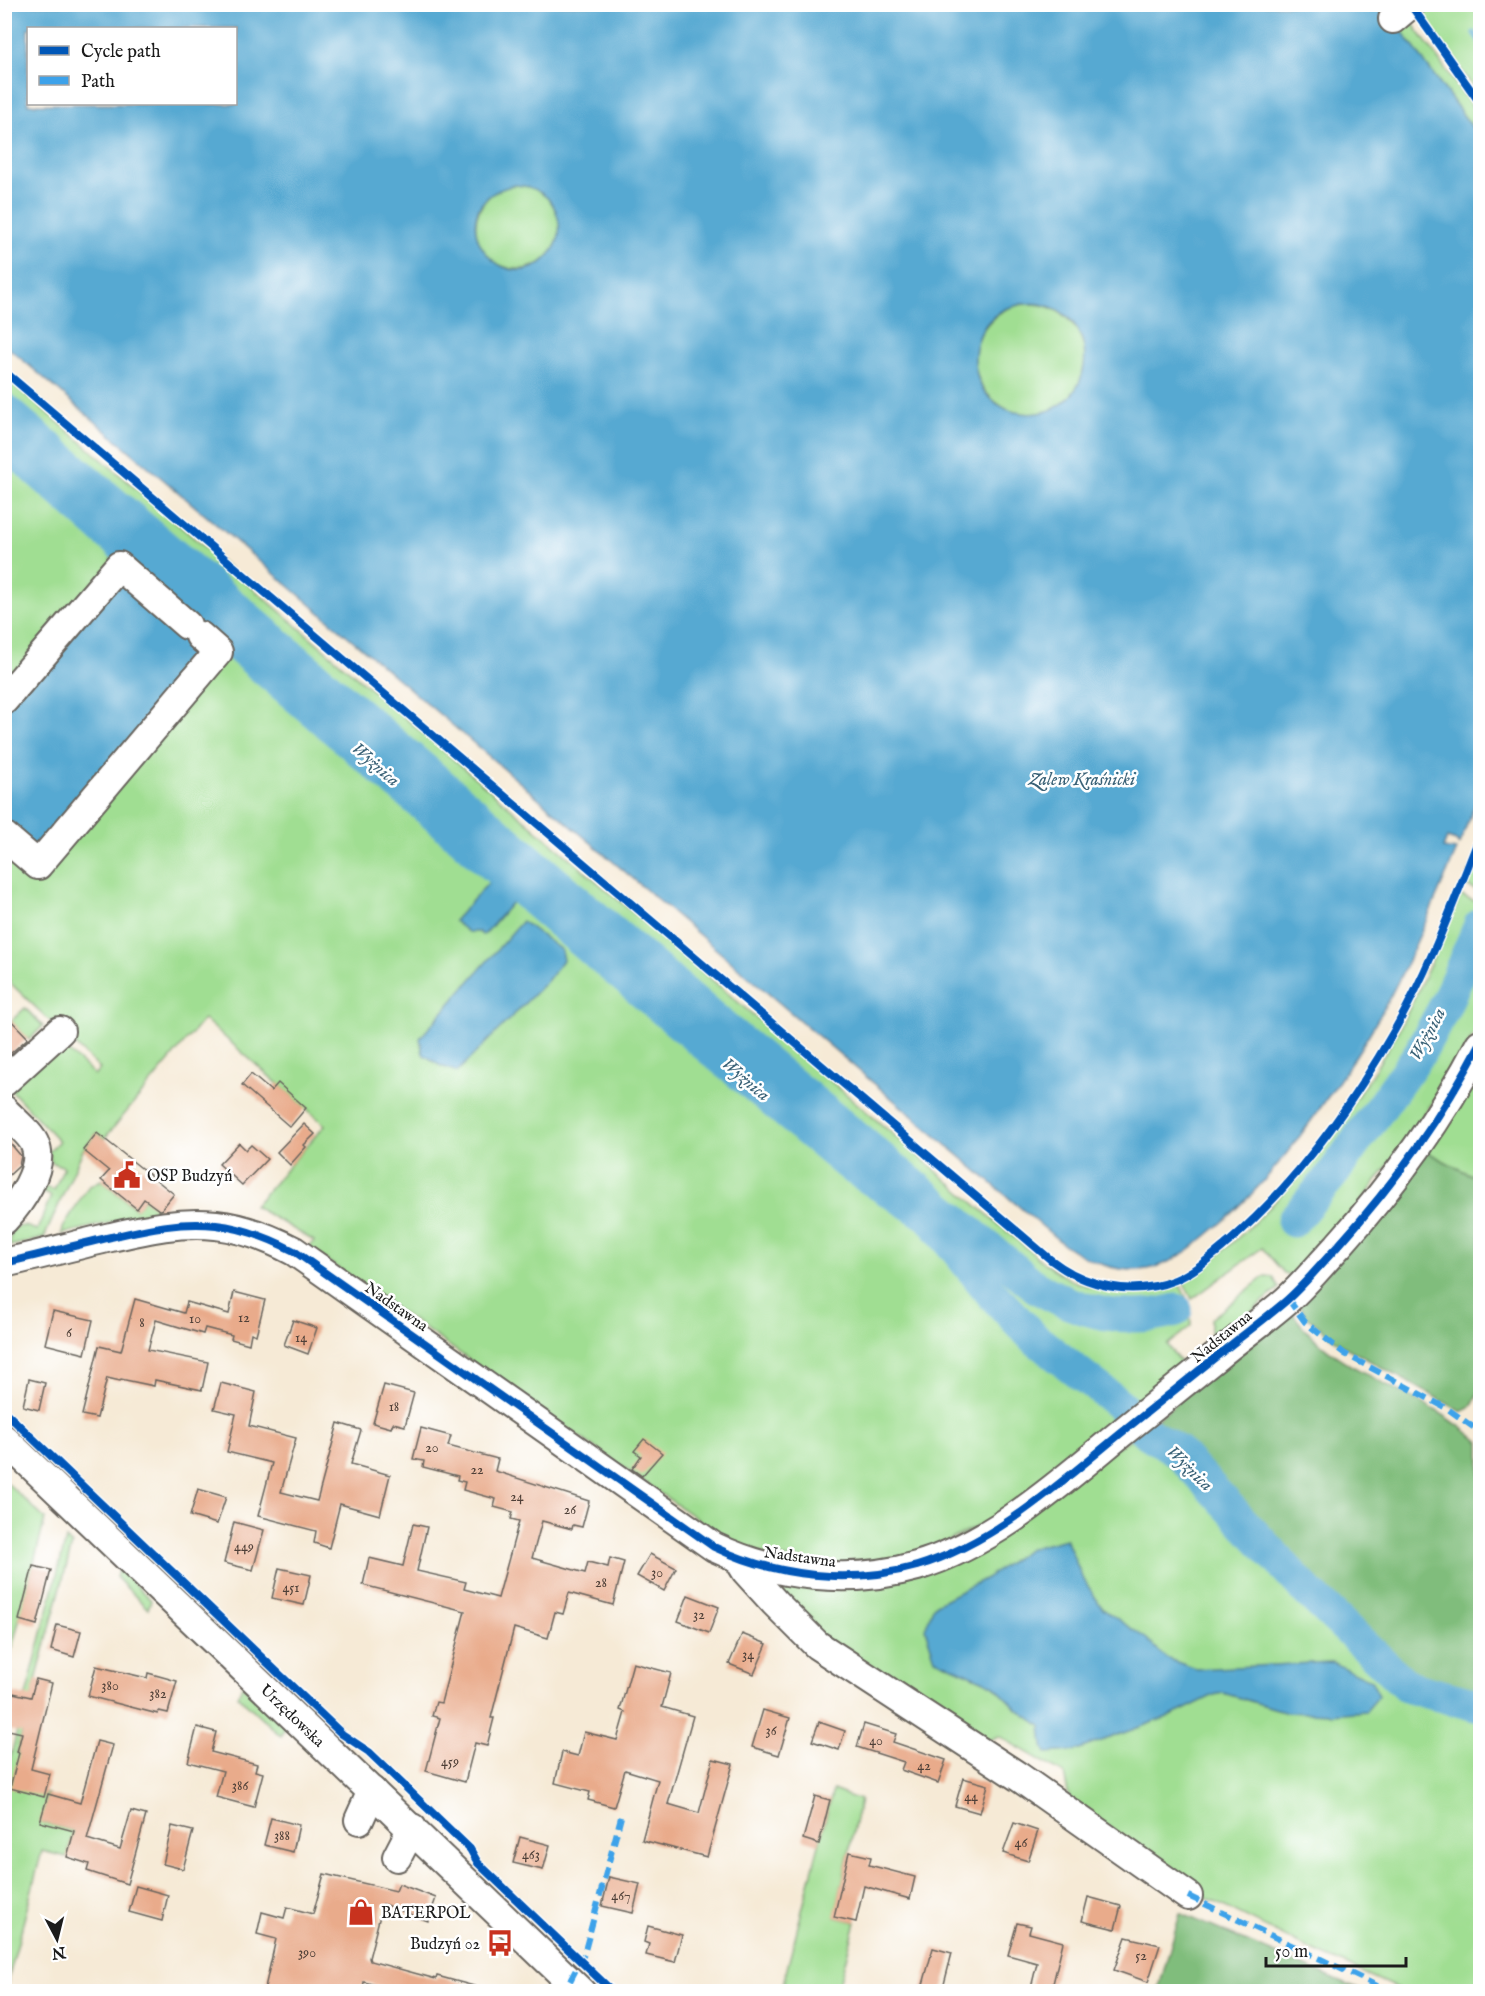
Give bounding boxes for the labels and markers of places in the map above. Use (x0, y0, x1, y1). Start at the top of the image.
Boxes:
public building icon: OSP Budzyń (112, 1160, 142, 1190)
place label: OSP Budzyń (147, 1167, 233, 1187)
shop icon: BATERPOL (346, 1897, 376, 1927)
place label: BATERPOL (381, 1904, 471, 1924)
bus stop icon: Budzyń 02 (485, 1928, 515, 1958)
place label: Budzyń 02 (410, 1935, 480, 1955)

